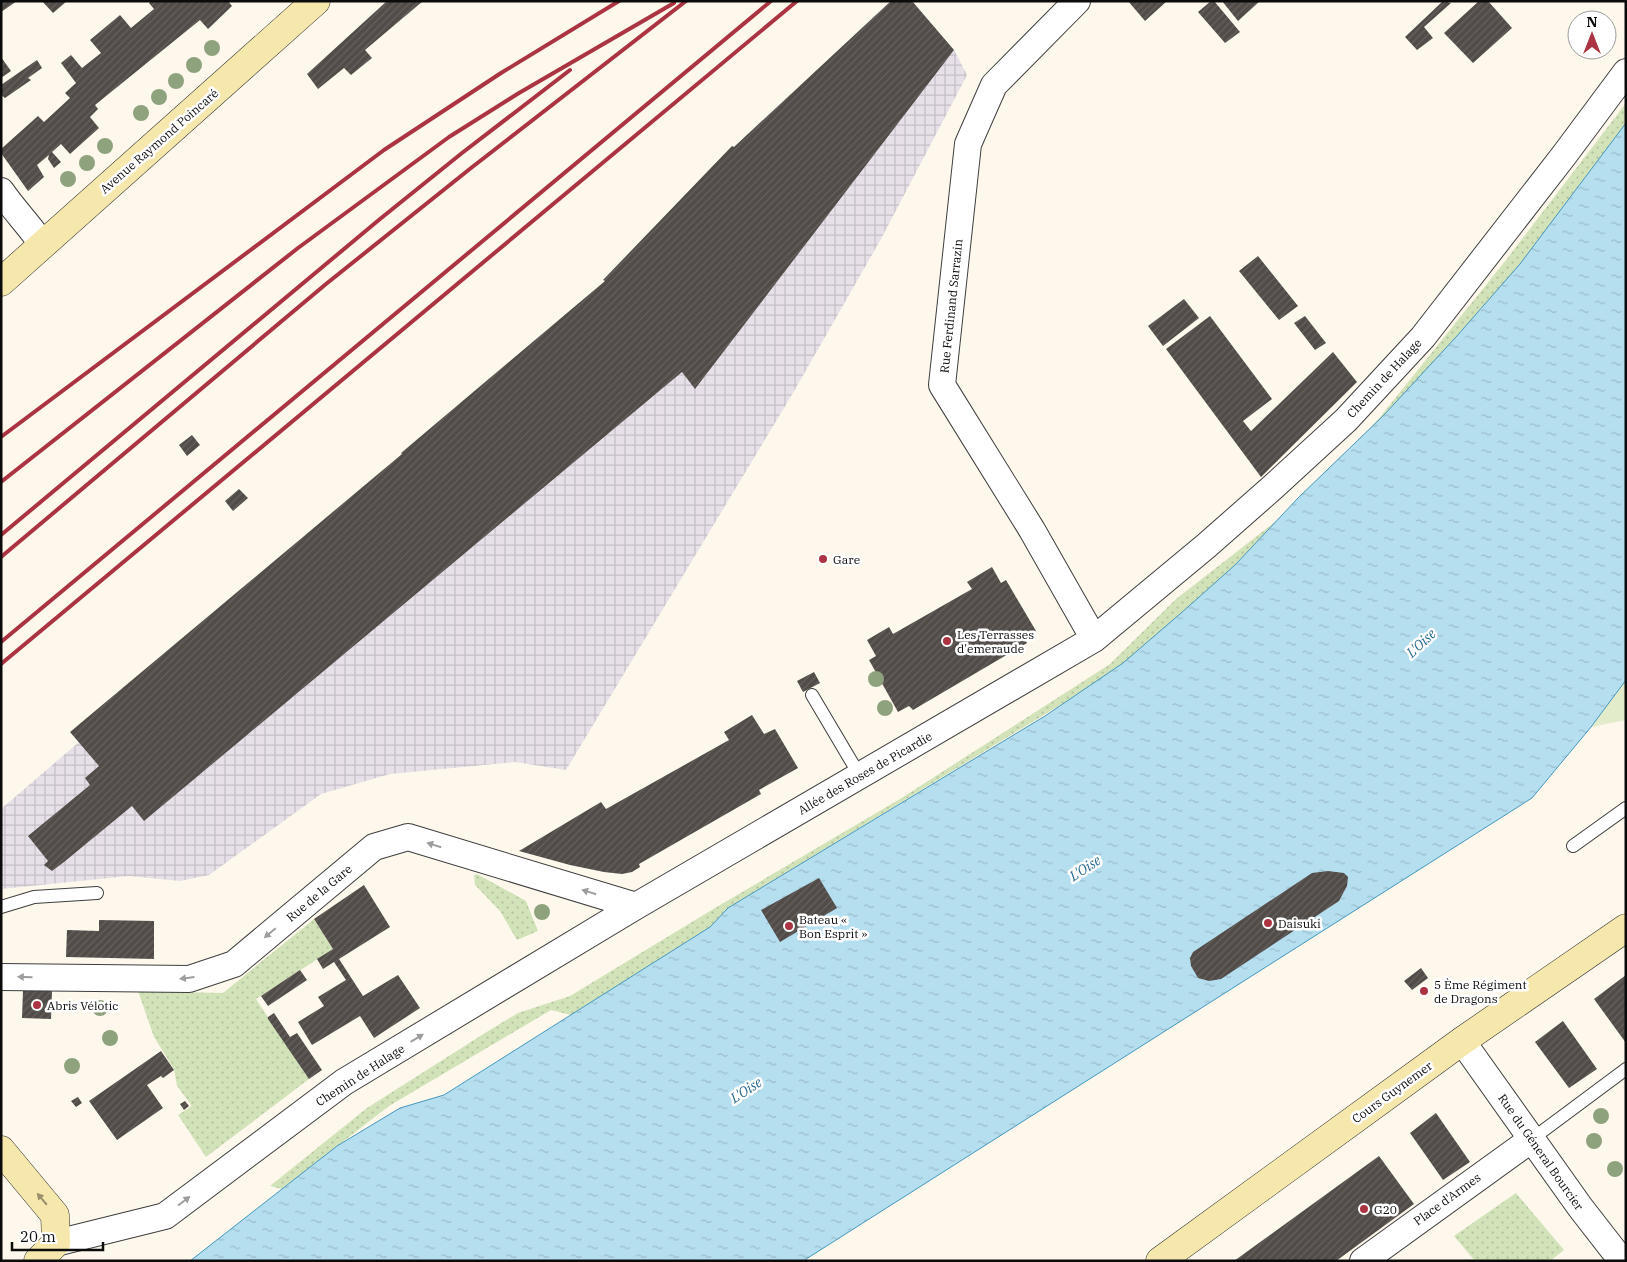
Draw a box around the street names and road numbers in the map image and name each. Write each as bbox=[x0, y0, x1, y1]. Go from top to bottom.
street label: Avenue Raymond Poincaré bbox=[97, 86, 221, 196]
street label: Rue Ferdinand Sarrazin bbox=[936, 238, 966, 374]
street label: Chemin de Halage bbox=[1343, 335, 1425, 421]
street label: Allée des Roses de Picardie bbox=[795, 728, 935, 818]
street label: Rue de la Gare bbox=[283, 861, 355, 925]
street label: Chemin de Halage bbox=[313, 1041, 407, 1109]
street label: Cours Guynemer bbox=[1349, 1057, 1436, 1126]
street label: Rue du Géneral Bourcier bbox=[1495, 1091, 1587, 1214]
street label: Place d'Armes bbox=[1411, 1170, 1484, 1228]

